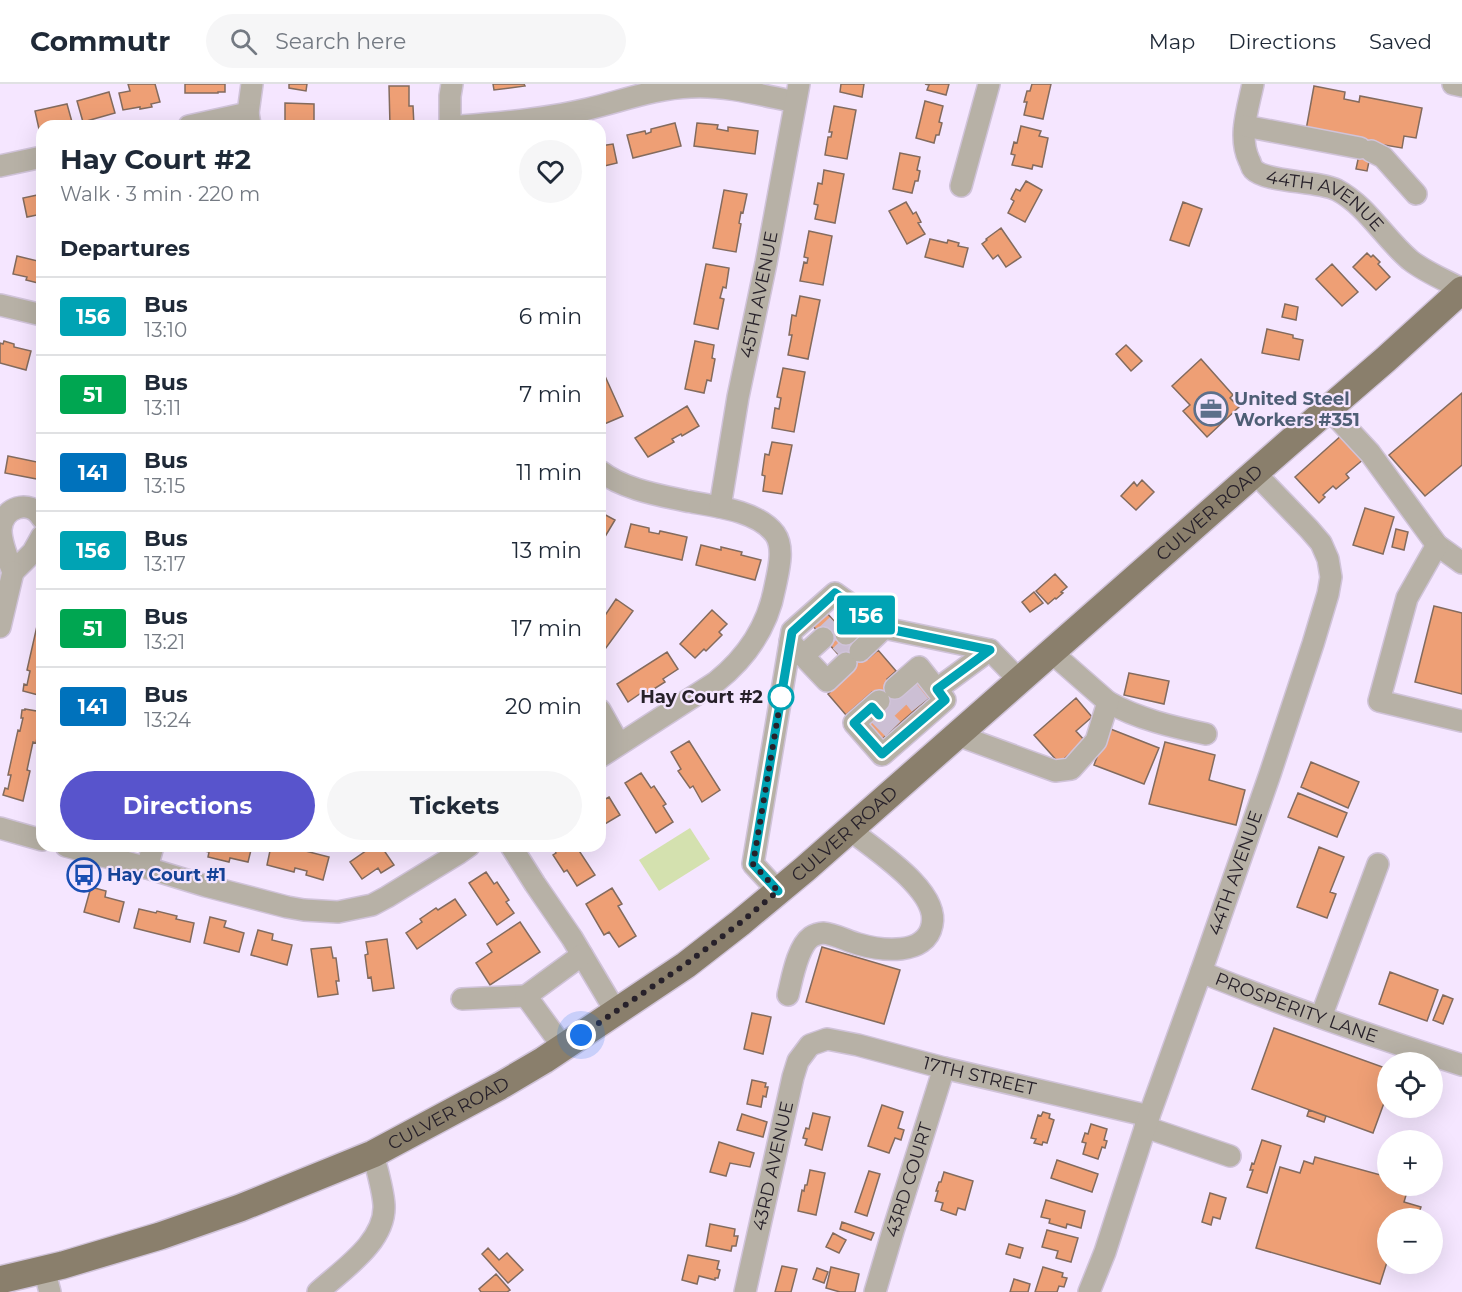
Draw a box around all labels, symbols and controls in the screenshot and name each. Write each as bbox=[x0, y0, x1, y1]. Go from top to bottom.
search box bbox=[206, 14, 626, 68]
text: Commutr bbox=[30, 24, 170, 58]
icon: search bbox=[227, 25, 260, 58]
text: Search here bbox=[275, 28, 406, 55]
text: Map bbox=[1149, 29, 1195, 54]
text: Directions bbox=[1228, 29, 1336, 54]
text: Saved bbox=[1369, 29, 1432, 54]
button: heart bbox=[519, 140, 582, 203]
text: Hay Court #2 bbox=[60, 142, 251, 176]
street label: 44TH AVENUE bbox=[1264, 166, 1388, 236]
text: Walk · 3 min · 220 m bbox=[60, 182, 260, 206]
street label: 45TH AVENUE bbox=[735, 229, 783, 360]
text: Departures bbox=[60, 235, 190, 262]
text: Bus bbox=[144, 291, 188, 318]
text: 6 min bbox=[519, 303, 582, 330]
text: 156 bbox=[76, 304, 110, 329]
text: 13:10 bbox=[144, 318, 187, 342]
text: Bus bbox=[144, 369, 188, 396]
text: 7 min bbox=[519, 381, 582, 408]
text: 51 bbox=[83, 382, 103, 407]
place label: United Steel Workers #351 bbox=[1234, 388, 1360, 431]
office icon: United Steel Workers #351 bbox=[1193, 391, 1229, 427]
text: 13:11 bbox=[144, 396, 181, 420]
text: Bus bbox=[144, 447, 188, 474]
text: 11 min bbox=[516, 459, 582, 486]
text: 141 bbox=[78, 460, 108, 485]
street label: CULVER ROAD bbox=[1152, 460, 1267, 566]
text: 13:15 bbox=[144, 474, 185, 498]
text: Bus bbox=[144, 525, 188, 552]
text: 13 min bbox=[512, 537, 582, 564]
text: 156 bbox=[76, 538, 110, 563]
text: 13:17 bbox=[144, 552, 186, 576]
line badge: 156 bbox=[832, 596, 900, 634]
text: Bus bbox=[144, 603, 188, 630]
text: 156 bbox=[849, 603, 883, 628]
text: 17 min bbox=[511, 615, 582, 642]
text: 51 bbox=[83, 616, 103, 641]
text: 13:21 bbox=[144, 630, 185, 654]
text: Bus bbox=[144, 681, 188, 708]
marker: Hay Court #2 bbox=[768, 684, 794, 710]
place label: Hay Court #2 bbox=[640, 686, 763, 708]
text: 20 min bbox=[505, 693, 582, 720]
text: 141 bbox=[78, 694, 108, 719]
text: 13:24 bbox=[144, 708, 191, 732]
button: Directions bbox=[60, 771, 315, 840]
button: Tickets bbox=[327, 771, 582, 840]
street label: CULVER ROAD bbox=[787, 781, 902, 887]
street label: 44TH AVENUE bbox=[1204, 808, 1267, 938]
bus stop icon: Hay Court #1 bbox=[66, 857, 102, 893]
place label: Hay Court #1 bbox=[107, 864, 226, 886]
street label: PROSPERITY LANE bbox=[1212, 968, 1381, 1048]
your location bbox=[566, 1020, 596, 1050]
street label: 17TH STREET bbox=[920, 1052, 1039, 1100]
map controls bbox=[1377, 1052, 1443, 1274]
button: locate bbox=[1377, 1052, 1443, 1118]
street label: CULVER ROAD bbox=[384, 1072, 513, 1155]
street label: 43RD AVENUE bbox=[748, 1099, 798, 1233]
street label: 43RD COURT bbox=[881, 1119, 937, 1240]
button: + bbox=[1377, 1130, 1443, 1196]
button: − bbox=[1377, 1208, 1443, 1274]

